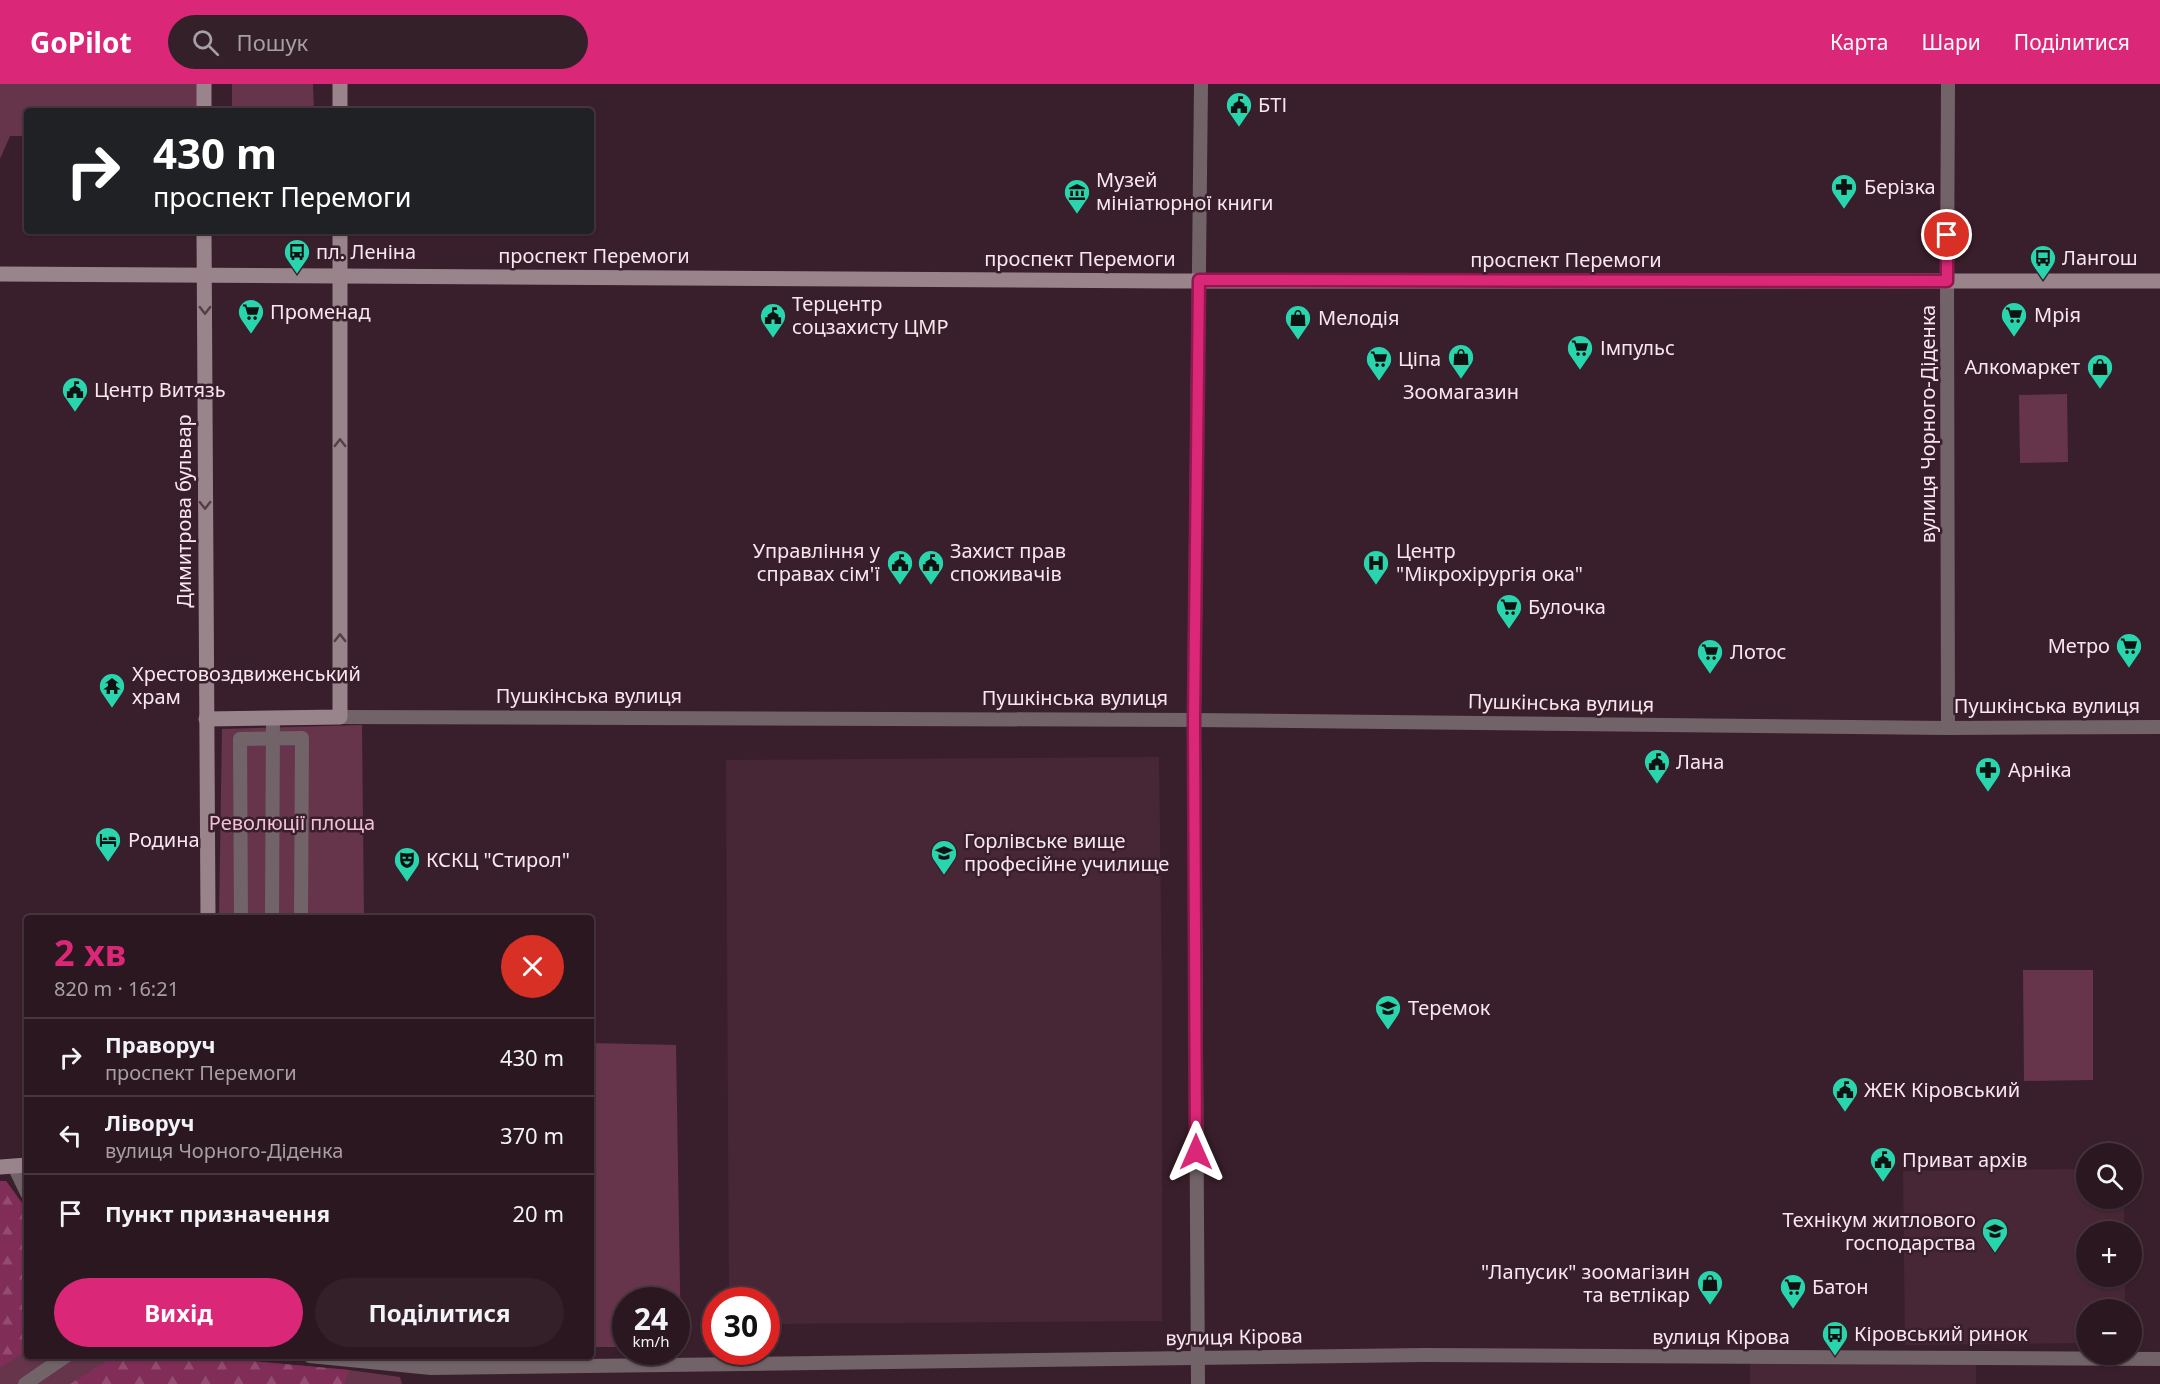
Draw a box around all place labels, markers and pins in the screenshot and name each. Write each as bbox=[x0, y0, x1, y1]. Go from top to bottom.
public building icon: БТІ bbox=[1224, 90, 1254, 128]
place label: БТІ bbox=[1258, 91, 1287, 118]
place label: Музей мініатюрної книги bbox=[1096, 166, 1273, 216]
pharmacy icon: Берізка bbox=[1829, 172, 1859, 210]
place label: Берізка bbox=[1864, 173, 1936, 200]
museum icon: Музей мініатюрної книги bbox=[1062, 177, 1092, 215]
pin bbox=[1921, 209, 1972, 260]
bus stop icon: пл. Леніна bbox=[282, 237, 312, 275]
place label: пл. Леніна bbox=[316, 238, 416, 265]
bus stop icon: Лангош bbox=[2028, 243, 2058, 281]
place label: Лангош bbox=[2062, 244, 2138, 271]
place label: Терцентр соцзахисту ЦМР bbox=[792, 290, 948, 340]
supermarket icon: Променад bbox=[236, 297, 266, 335]
place label: Променад bbox=[270, 298, 371, 325]
supermarket icon: Мрія bbox=[1999, 300, 2029, 338]
public building icon: Терцентр соцзахисту ЦМР bbox=[758, 301, 788, 339]
place label: Мрія bbox=[2034, 301, 2081, 328]
shop icon: Мелодія bbox=[1283, 303, 1313, 341]
place label: Мелодія bbox=[1318, 304, 1399, 331]
supermarket icon: Імпульс bbox=[1565, 333, 1595, 371]
place label: Імпульс bbox=[1600, 334, 1675, 361]
shop icon: Зоомагазин bbox=[1446, 342, 1476, 380]
supermarket icon: Ціпа bbox=[1364, 344, 1394, 382]
place label: Ціпа bbox=[1398, 345, 1441, 372]
shop icon: Алкомаркет bbox=[2085, 352, 2115, 390]
place label: Алкомаркет bbox=[1964, 353, 2080, 380]
public building icon: Центр Витязь bbox=[60, 375, 90, 413]
place label: Центр Витязь bbox=[94, 376, 226, 403]
place label: Зоомагазин bbox=[1403, 378, 1519, 405]
place label: Управління у справах сім'ї bbox=[753, 537, 881, 587]
place label: Захист прав споживачів bbox=[950, 537, 1066, 587]
place label: Центр "Мікрохірургія ока" bbox=[1396, 537, 1583, 587]
public building icon: Управління у справах сім'ї bbox=[885, 548, 915, 586]
public building icon: Захист прав споживачів bbox=[916, 548, 946, 586]
hospital icon: Центр "Мікрохірургія ока" bbox=[1361, 548, 1391, 586]
supermarket icon: Булочка bbox=[1494, 592, 1524, 630]
place label: Булочка bbox=[1528, 593, 1606, 620]
supermarket icon: Метро bbox=[2114, 631, 2144, 669]
place label: Метро bbox=[2048, 632, 2110, 659]
supermarket icon: Лотос bbox=[1695, 637, 1725, 675]
place label: Лотос bbox=[1730, 638, 1787, 665]
place label: Хрестовоздвиженський храм bbox=[132, 660, 361, 710]
temple icon: Хрестовоздвиженський храм bbox=[97, 671, 127, 709]
public building icon: Лана bbox=[1642, 747, 1672, 785]
place label: Лана bbox=[1676, 748, 1724, 775]
pharmacy icon: Арніка bbox=[1973, 755, 2003, 793]
place label: Арніка bbox=[2008, 756, 2072, 783]
hotel icon: Родина bbox=[93, 825, 123, 863]
place label: Родина bbox=[128, 826, 200, 853]
place label: Горлівське вище професійне училище bbox=[964, 827, 1169, 877]
school or university icon: Горлівське вище професійне училище bbox=[929, 838, 959, 876]
theatre icon: КСКЦ "Стирол" bbox=[392, 845, 422, 883]
place label: КСКЦ "Стирол" bbox=[426, 846, 570, 873]
school or university icon: Теремок bbox=[1373, 993, 1403, 1031]
place label: Теремок bbox=[1408, 994, 1491, 1021]
public building icon: ЖЕК Кіровський bbox=[1830, 1075, 1860, 1113]
place label: ЖЕК Кіровський bbox=[1864, 1076, 2020, 1103]
public building icon: Приват архів bbox=[1868, 1145, 1898, 1183]
place label: Приват архів bbox=[1902, 1146, 2027, 1173]
place label: Технікум житлового господарства bbox=[1783, 1206, 1976, 1256]
school or university icon: Технікум житлового господарства bbox=[1980, 1216, 2010, 1254]
place label: "Лапусик" зоомагізин та ветлікар bbox=[1481, 1258, 1690, 1308]
shop icon: "Лапусик" зоомагізин та ветлікар bbox=[1695, 1268, 1725, 1306]
supermarket icon: Батон bbox=[1778, 1272, 1808, 1310]
place label: Батон bbox=[1812, 1273, 1868, 1300]
bus stop icon: Кіровський ринок bbox=[1820, 1319, 1850, 1357]
place label: Кіровський ринок bbox=[1854, 1320, 2028, 1347]

